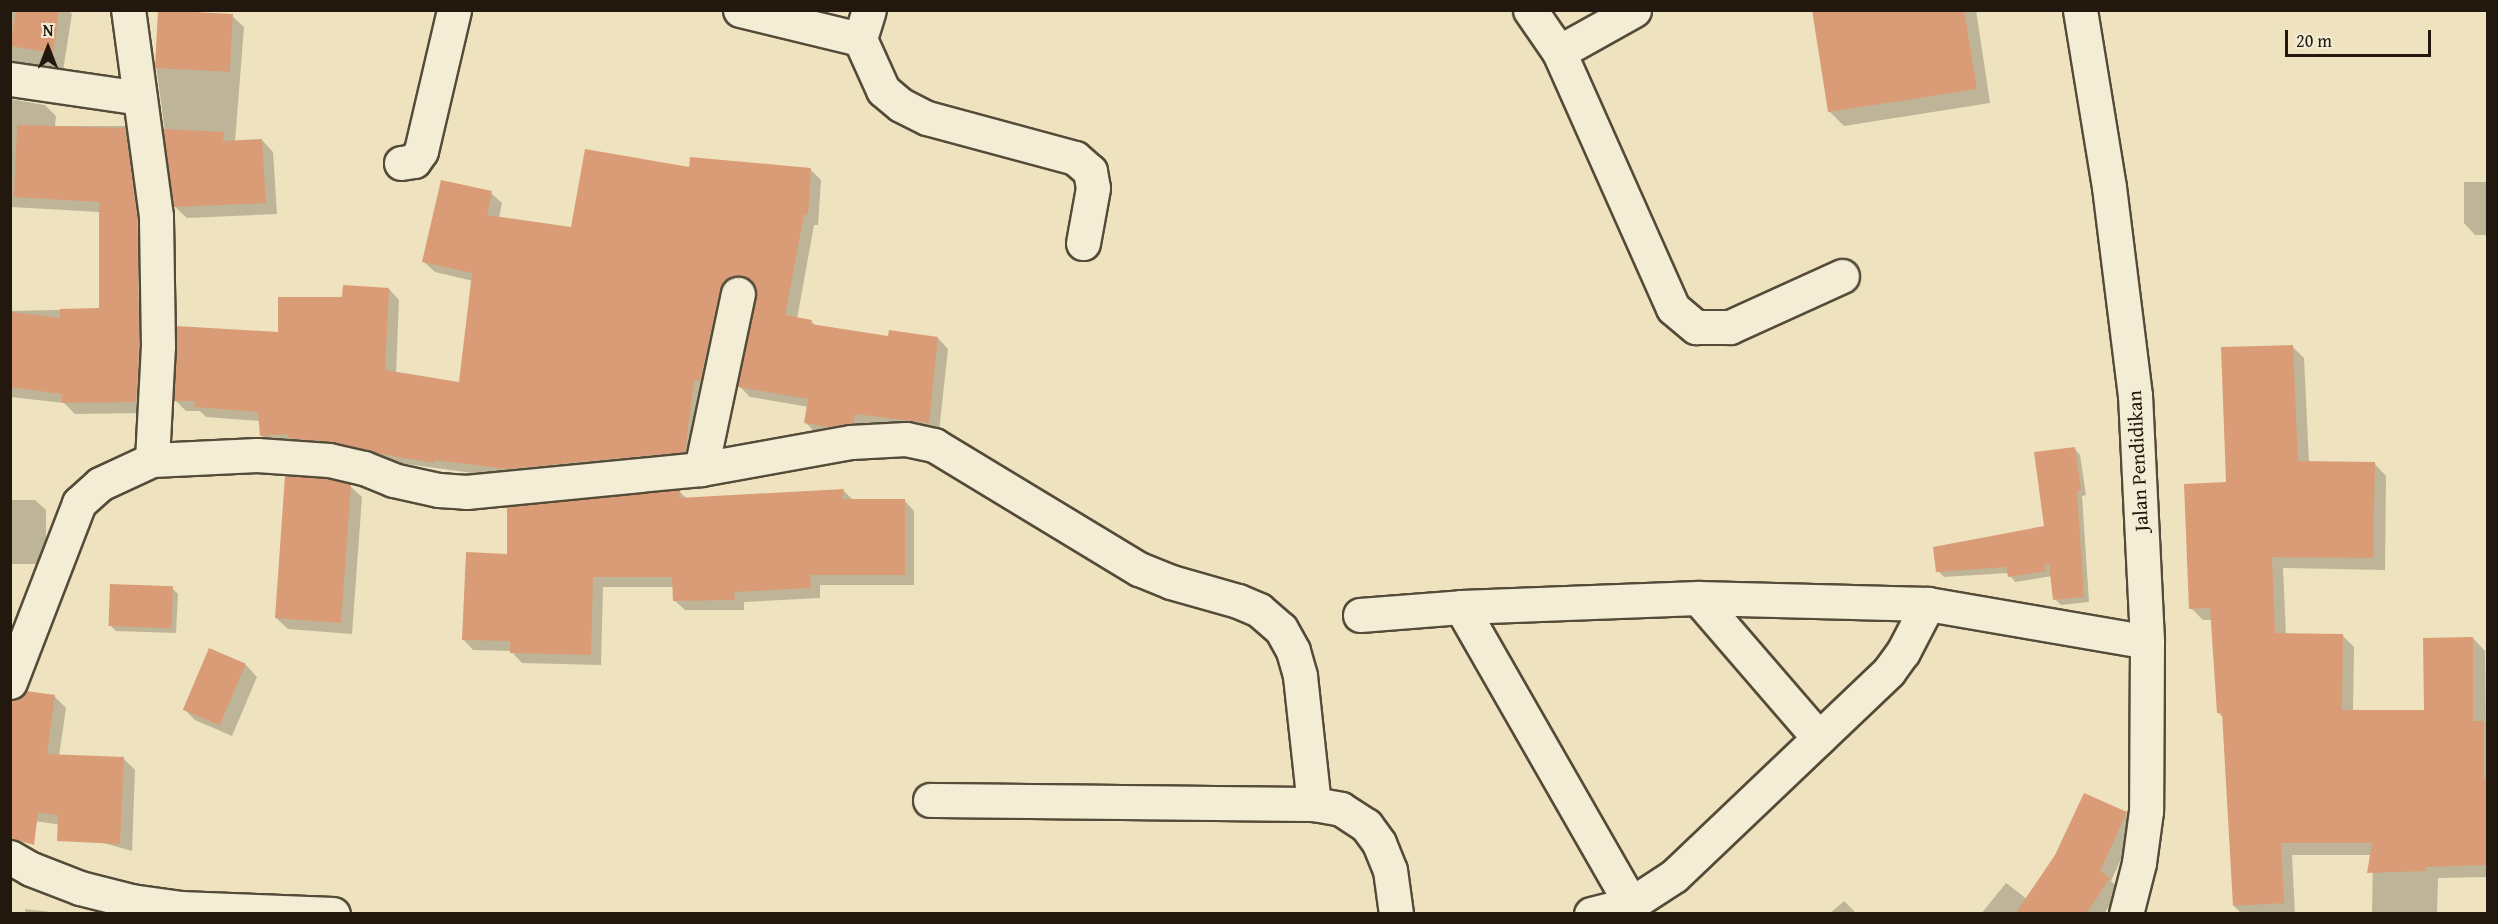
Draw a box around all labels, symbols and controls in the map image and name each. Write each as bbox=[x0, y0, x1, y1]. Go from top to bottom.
north arrow bbox=[18, 18, 78, 78]
text: N bbox=[43, 18, 53, 42]
scale bar bbox=[2288, 18, 2434, 56]
text: 20 m bbox=[2296, 27, 2332, 54]
street label: Jalan Pendidikan bbox=[2121, 390, 2153, 532]

